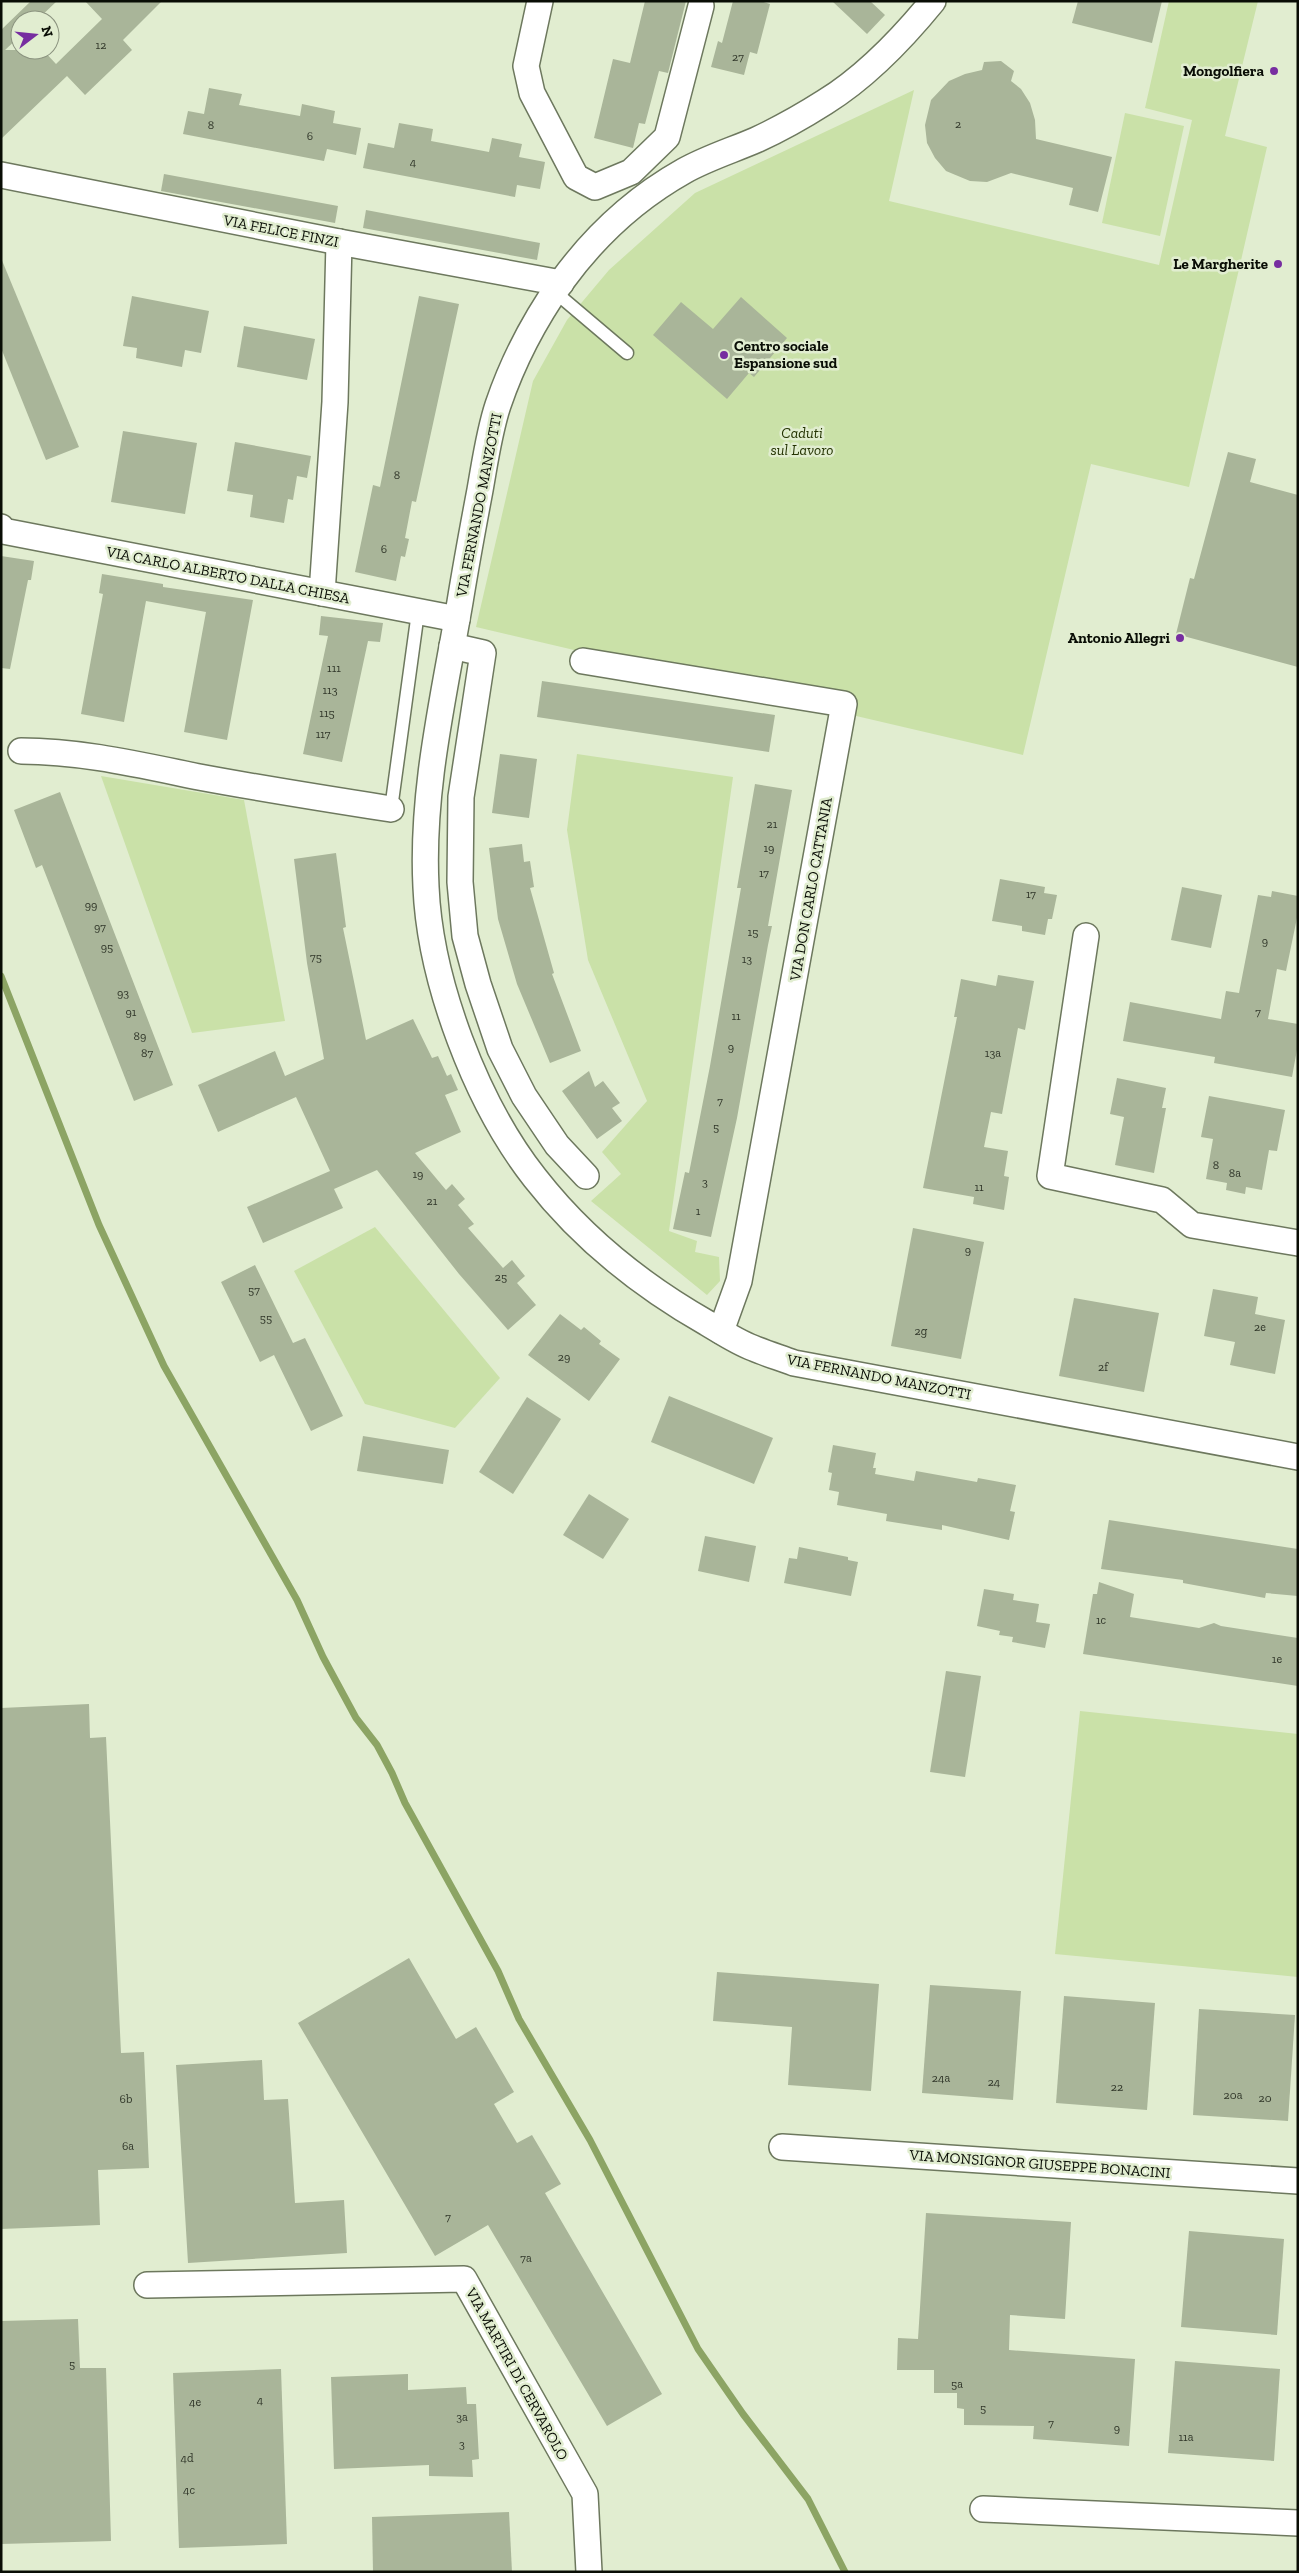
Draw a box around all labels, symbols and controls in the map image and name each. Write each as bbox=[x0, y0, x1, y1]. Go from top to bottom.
north arrow bbox=[10, 10, 60, 60]
text: N bbox=[37, 24, 57, 39]
house number: 12 bbox=[96, 38, 106, 52]
house number: 27 bbox=[732, 50, 744, 64]
place label: Mongolfiera bbox=[1183, 62, 1264, 80]
marker: Mongolfiera bbox=[1268, 65, 1280, 77]
house number: 2 bbox=[955, 117, 961, 131]
house number: 8 bbox=[208, 118, 214, 132]
house number: 6 bbox=[307, 129, 313, 143]
house number: 4 bbox=[410, 155, 417, 169]
street label: VIA FELICE FINZI bbox=[221, 211, 340, 251]
place label: Le Margherite bbox=[1173, 255, 1268, 273]
marker: Le Margherite bbox=[1272, 258, 1284, 270]
place label: Centro sociale Espansione sud bbox=[734, 337, 838, 372]
marker: Centro sociale Espansione sud bbox=[718, 349, 730, 361]
street label: VIA FERNANDO MANZOTTI bbox=[452, 411, 506, 599]
park label: Caduti sul Lavoro bbox=[770, 424, 834, 459]
house number: 8 bbox=[394, 468, 400, 482]
street label: VIA CARLO ALBERTO DALLA CHIESA bbox=[104, 542, 351, 607]
house number: 6 bbox=[381, 542, 387, 556]
place label: Antonio Allegri bbox=[1068, 629, 1171, 647]
marker: Antonio Allegri bbox=[1174, 632, 1186, 644]
house number: 111 bbox=[327, 661, 341, 675]
house number: 113 bbox=[322, 683, 338, 697]
house number: 115 bbox=[319, 706, 335, 720]
house number: 117 bbox=[316, 727, 331, 741]
street label: VIA DON CARLO CATTANIA bbox=[786, 796, 836, 983]
house number: 21 bbox=[767, 817, 778, 831]
house number: 19 bbox=[764, 841, 775, 855]
house number: 17 bbox=[759, 866, 769, 880]
house number: 17 bbox=[1026, 887, 1036, 901]
house number: 99 bbox=[85, 898, 97, 912]
house number: 97 bbox=[94, 920, 106, 934]
house number: 15 bbox=[748, 925, 758, 939]
house number: 9 bbox=[1262, 934, 1268, 948]
house number: 95 bbox=[101, 940, 113, 954]
house number: 75 bbox=[310, 950, 322, 964]
house number: 13 bbox=[742, 952, 752, 966]
house number: 93 bbox=[117, 986, 129, 1000]
house number: 91 bbox=[126, 1005, 137, 1019]
house number: 7 bbox=[1255, 1005, 1261, 1019]
house number: 11 bbox=[731, 1009, 741, 1023]
house number: 89 bbox=[134, 1029, 146, 1043]
house number: 9 bbox=[728, 1040, 734, 1054]
house number: 87 bbox=[141, 1046, 153, 1060]
house number: 13a bbox=[985, 1046, 1001, 1060]
house number: 7 bbox=[717, 1094, 723, 1108]
house number: 5 bbox=[713, 1120, 719, 1134]
house number: 8 bbox=[1213, 1158, 1219, 1172]
house number: 8a bbox=[1229, 1166, 1241, 1180]
house number: 19 bbox=[413, 1167, 424, 1181]
house number: 3 bbox=[702, 1175, 708, 1189]
house number: 11 bbox=[974, 1180, 984, 1194]
house number: 21 bbox=[427, 1194, 438, 1208]
house number: 1 bbox=[696, 1204, 701, 1218]
house number: 9 bbox=[965, 1243, 971, 1257]
house number: 25 bbox=[495, 1270, 507, 1284]
house number: 57 bbox=[248, 1283, 260, 1297]
house number: 55 bbox=[260, 1311, 272, 1325]
house number: 2e bbox=[1254, 1320, 1266, 1334]
house number: 2g bbox=[915, 1324, 928, 1338]
house number: 29 bbox=[558, 1350, 570, 1364]
street label: VIA FERNANDO MANZOTTI bbox=[785, 1350, 973, 1404]
house number: 2f bbox=[1098, 1360, 1109, 1374]
house number: 1c bbox=[1096, 1613, 1107, 1627]
house number: 1e bbox=[1272, 1652, 1282, 1666]
house number: 24a bbox=[932, 2071, 950, 2085]
house number: 24 bbox=[988, 2075, 1001, 2089]
house number: 22 bbox=[1111, 2080, 1123, 2094]
house number: 20a bbox=[1224, 2088, 1243, 2102]
house number: 20 bbox=[1258, 2091, 1272, 2105]
house number: 6b bbox=[120, 2092, 132, 2106]
house number: 6a bbox=[122, 2139, 134, 2153]
street label: VIA MONSIGNOR GIUSEPPE BONACINI bbox=[908, 2146, 1171, 2182]
house number: 7 bbox=[445, 2210, 451, 2224]
house number: 7a bbox=[520, 2251, 532, 2265]
street label: VIA MARTIRI DI CERVAROLO bbox=[462, 2284, 572, 2463]
house number: 5 bbox=[69, 2357, 75, 2371]
house number: 5a bbox=[951, 2377, 963, 2391]
house number: 4 bbox=[257, 2393, 264, 2407]
house number: 4e bbox=[189, 2395, 201, 2409]
house number: 5 bbox=[980, 2401, 986, 2415]
house number: 3a bbox=[456, 2410, 468, 2424]
house number: 7 bbox=[1048, 2416, 1054, 2430]
house number: 9 bbox=[1114, 2421, 1120, 2435]
house number: 11a bbox=[1178, 2430, 1194, 2444]
house number: 3 bbox=[459, 2437, 465, 2451]
house number: 4d bbox=[180, 2451, 194, 2465]
house number: 4c bbox=[183, 2483, 195, 2497]

